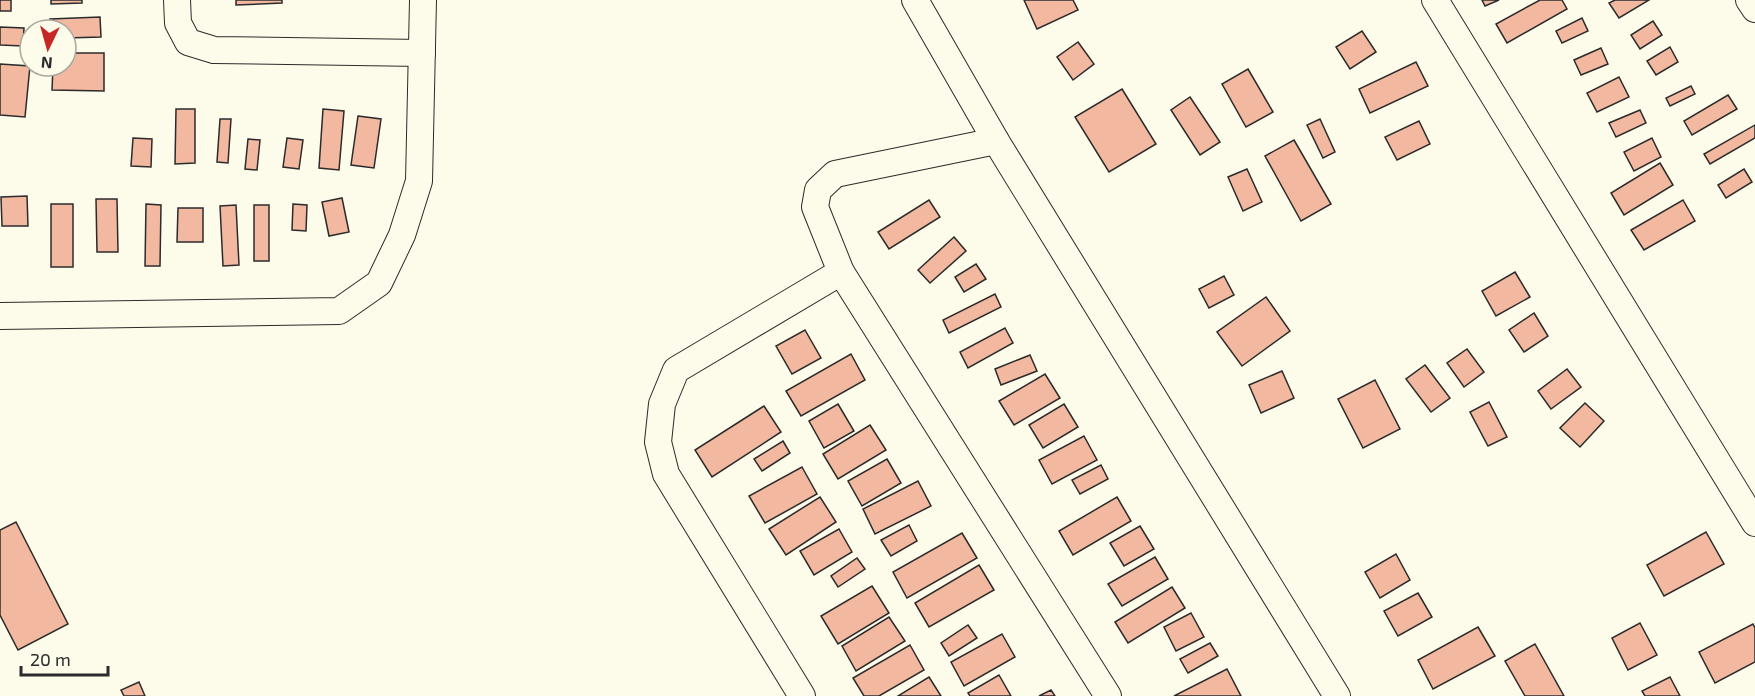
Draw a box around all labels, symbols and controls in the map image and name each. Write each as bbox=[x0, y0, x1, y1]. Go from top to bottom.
north arrow bbox=[18, 18, 78, 78]
text: N bbox=[40, 53, 53, 73]
scale bar bbox=[21, 639, 108, 677]
text: 20 m bbox=[30, 648, 71, 670]

